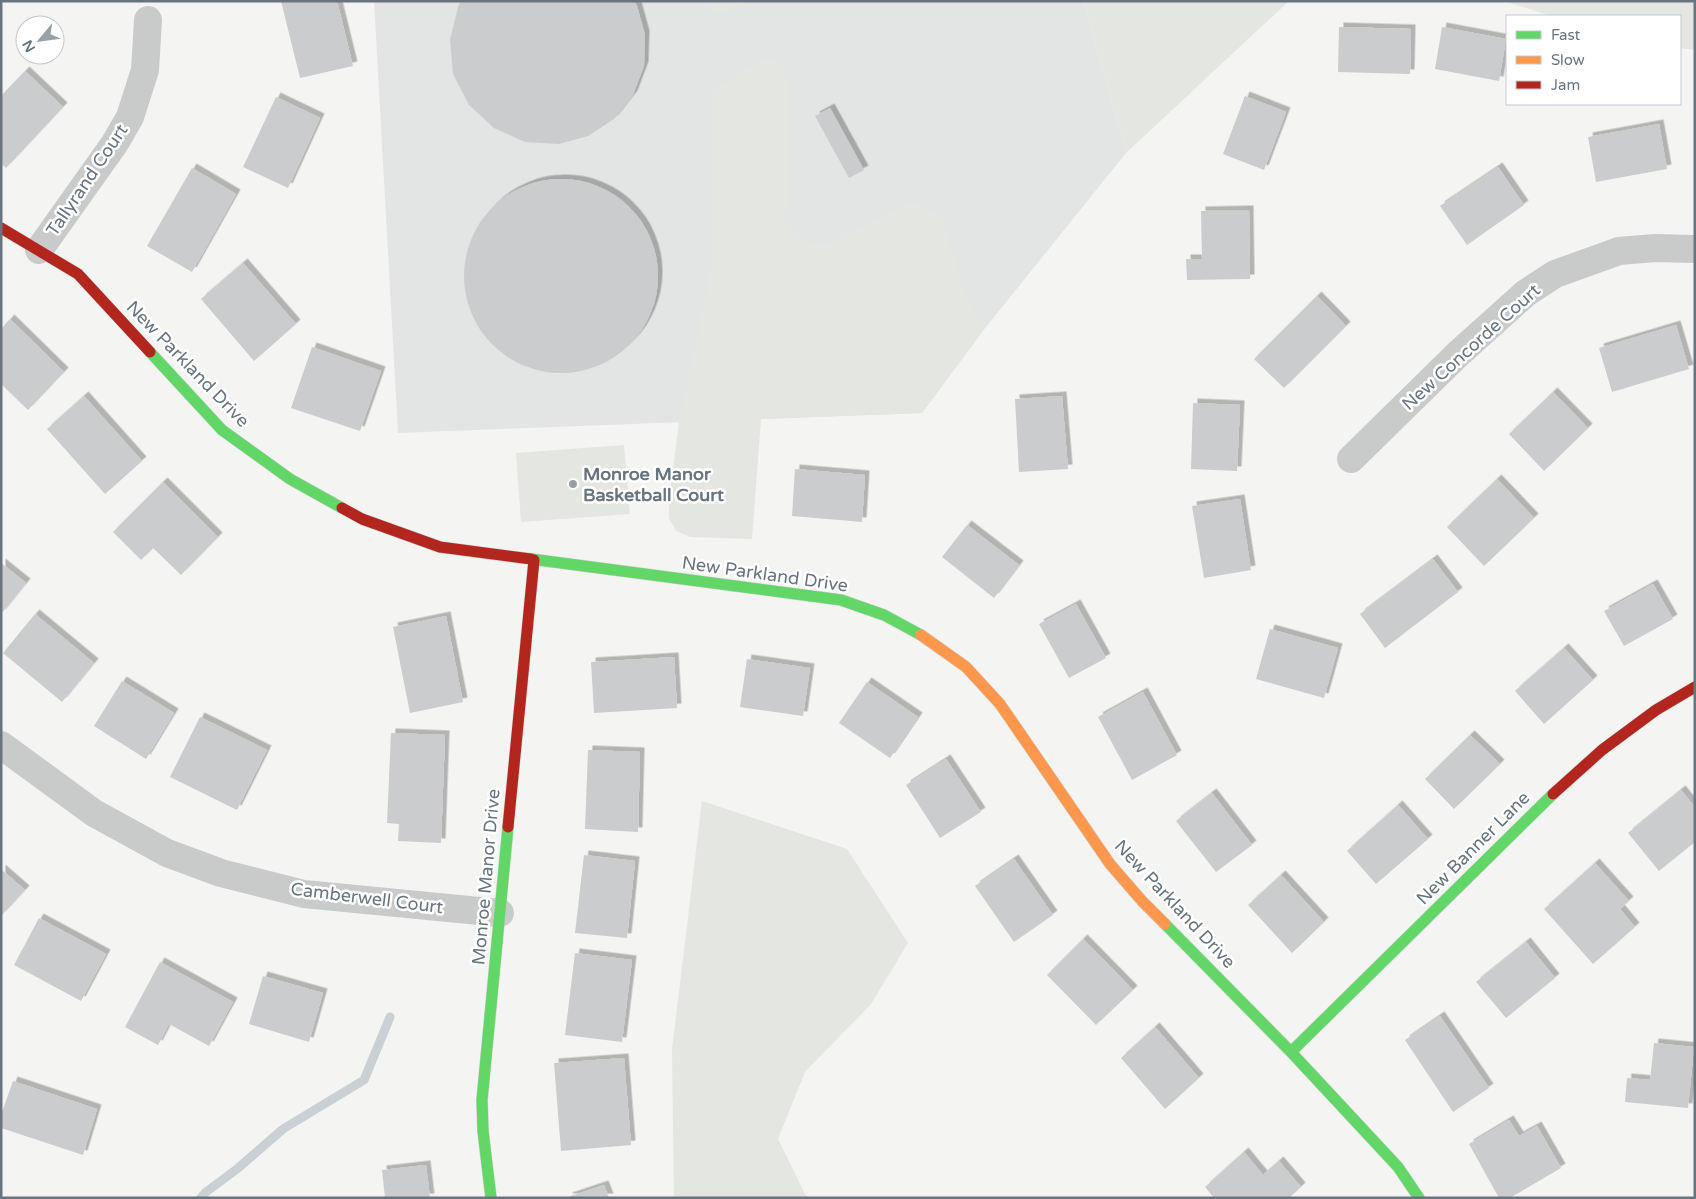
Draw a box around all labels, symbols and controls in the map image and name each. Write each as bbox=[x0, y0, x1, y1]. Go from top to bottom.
north arrow bbox=[15, 15, 65, 65]
legend bbox=[1506, 15, 1681, 105]
text: Fast bbox=[1551, 26, 1581, 44]
text: N bbox=[19, 37, 39, 55]
text: Slow bbox=[1551, 51, 1585, 69]
text: Jam bbox=[1551, 76, 1580, 94]
street label: Tallyrand Court bbox=[41, 120, 133, 240]
street label: New Concorde Court bbox=[1397, 279, 1545, 415]
street label: New Parkland Drive bbox=[122, 296, 254, 432]
place label: Monroe Manor Basketball Court bbox=[583, 463, 724, 506]
marker: Monroe Manor Basketball Court bbox=[567, 478, 579, 490]
street label: New Parkland Drive bbox=[680, 551, 850, 597]
street label: New Banner Lane bbox=[1412, 787, 1534, 909]
street label: Monroe Manor Drive bbox=[467, 788, 505, 966]
street label: New Parkland Drive bbox=[1110, 835, 1240, 973]
street label: Camberwell Court bbox=[290, 878, 445, 918]

